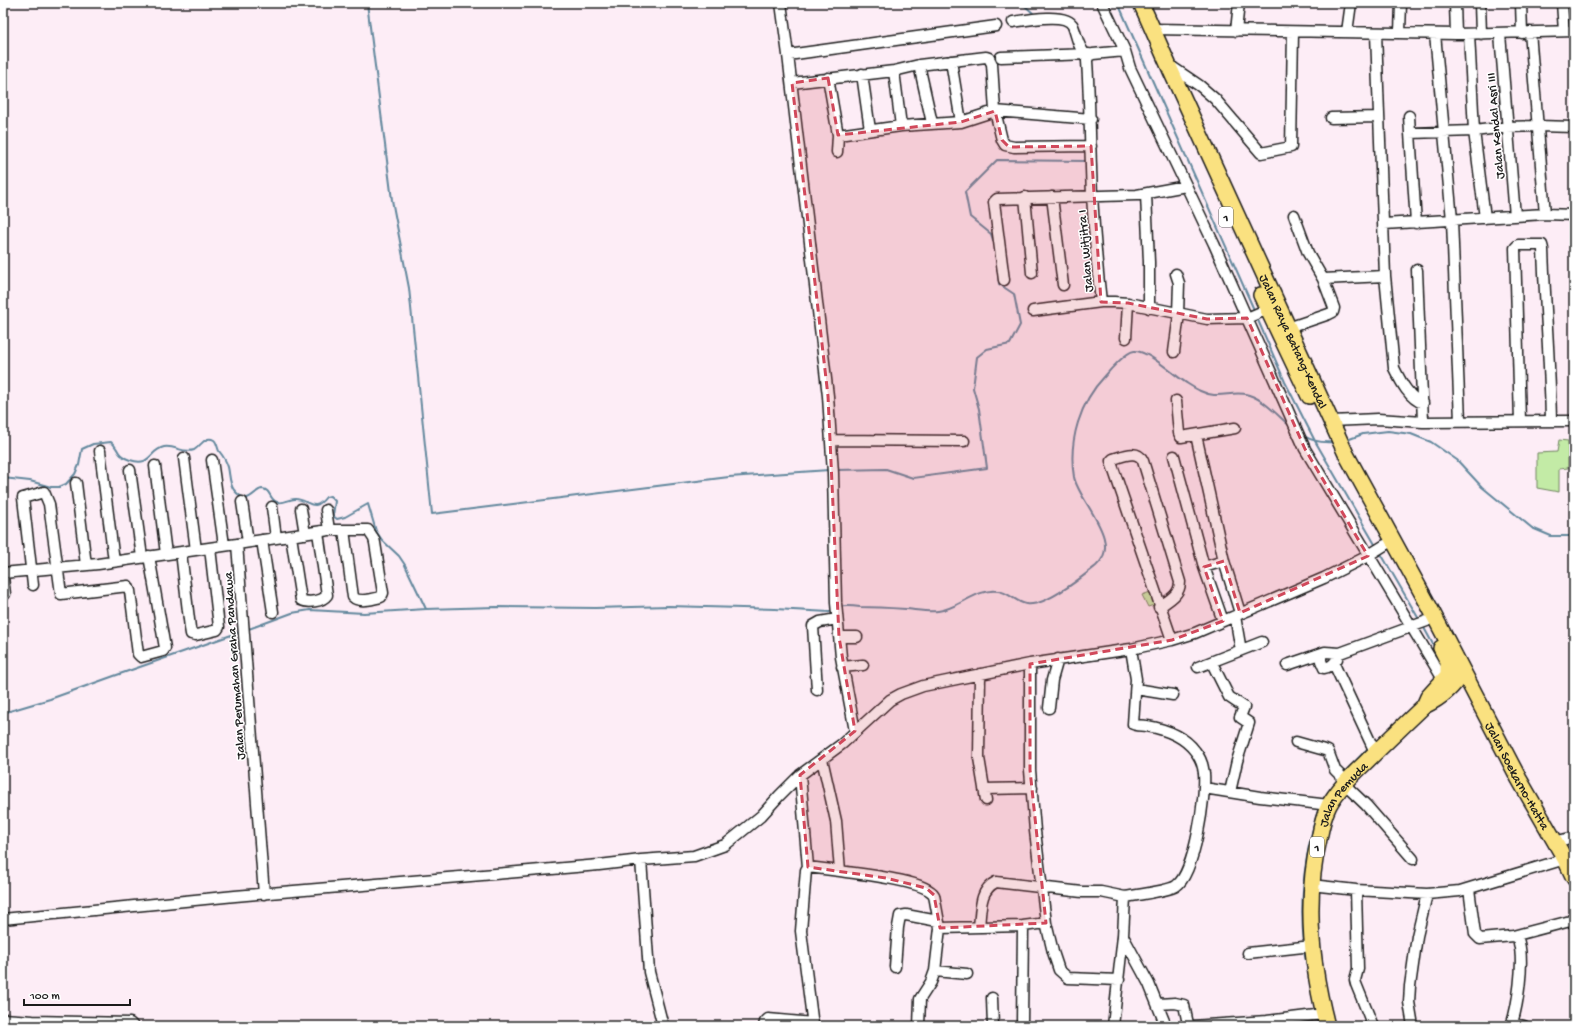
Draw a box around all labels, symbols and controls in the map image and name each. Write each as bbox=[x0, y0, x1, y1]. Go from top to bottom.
street label: Jalan Kendal Asri III bbox=[1484, 72, 1509, 180]
road number: 1 bbox=[1219, 207, 1233, 227]
street label: Jalan Witjitra I bbox=[1075, 209, 1098, 293]
street label: Jalan Raya Batang-Kendal bbox=[1255, 272, 1329, 412]
street label: Jalan Perumahan Graha Pandawa bbox=[221, 571, 250, 760]
street label: Jalan Soekarno-Hatta bbox=[1481, 720, 1552, 834]
street label: Jalan Pemuda bbox=[1317, 759, 1372, 829]
road number: 1 bbox=[1310, 837, 1324, 857]
scale bar bbox=[24, 981, 130, 1007]
text: 100 m bbox=[29, 990, 60, 1004]

